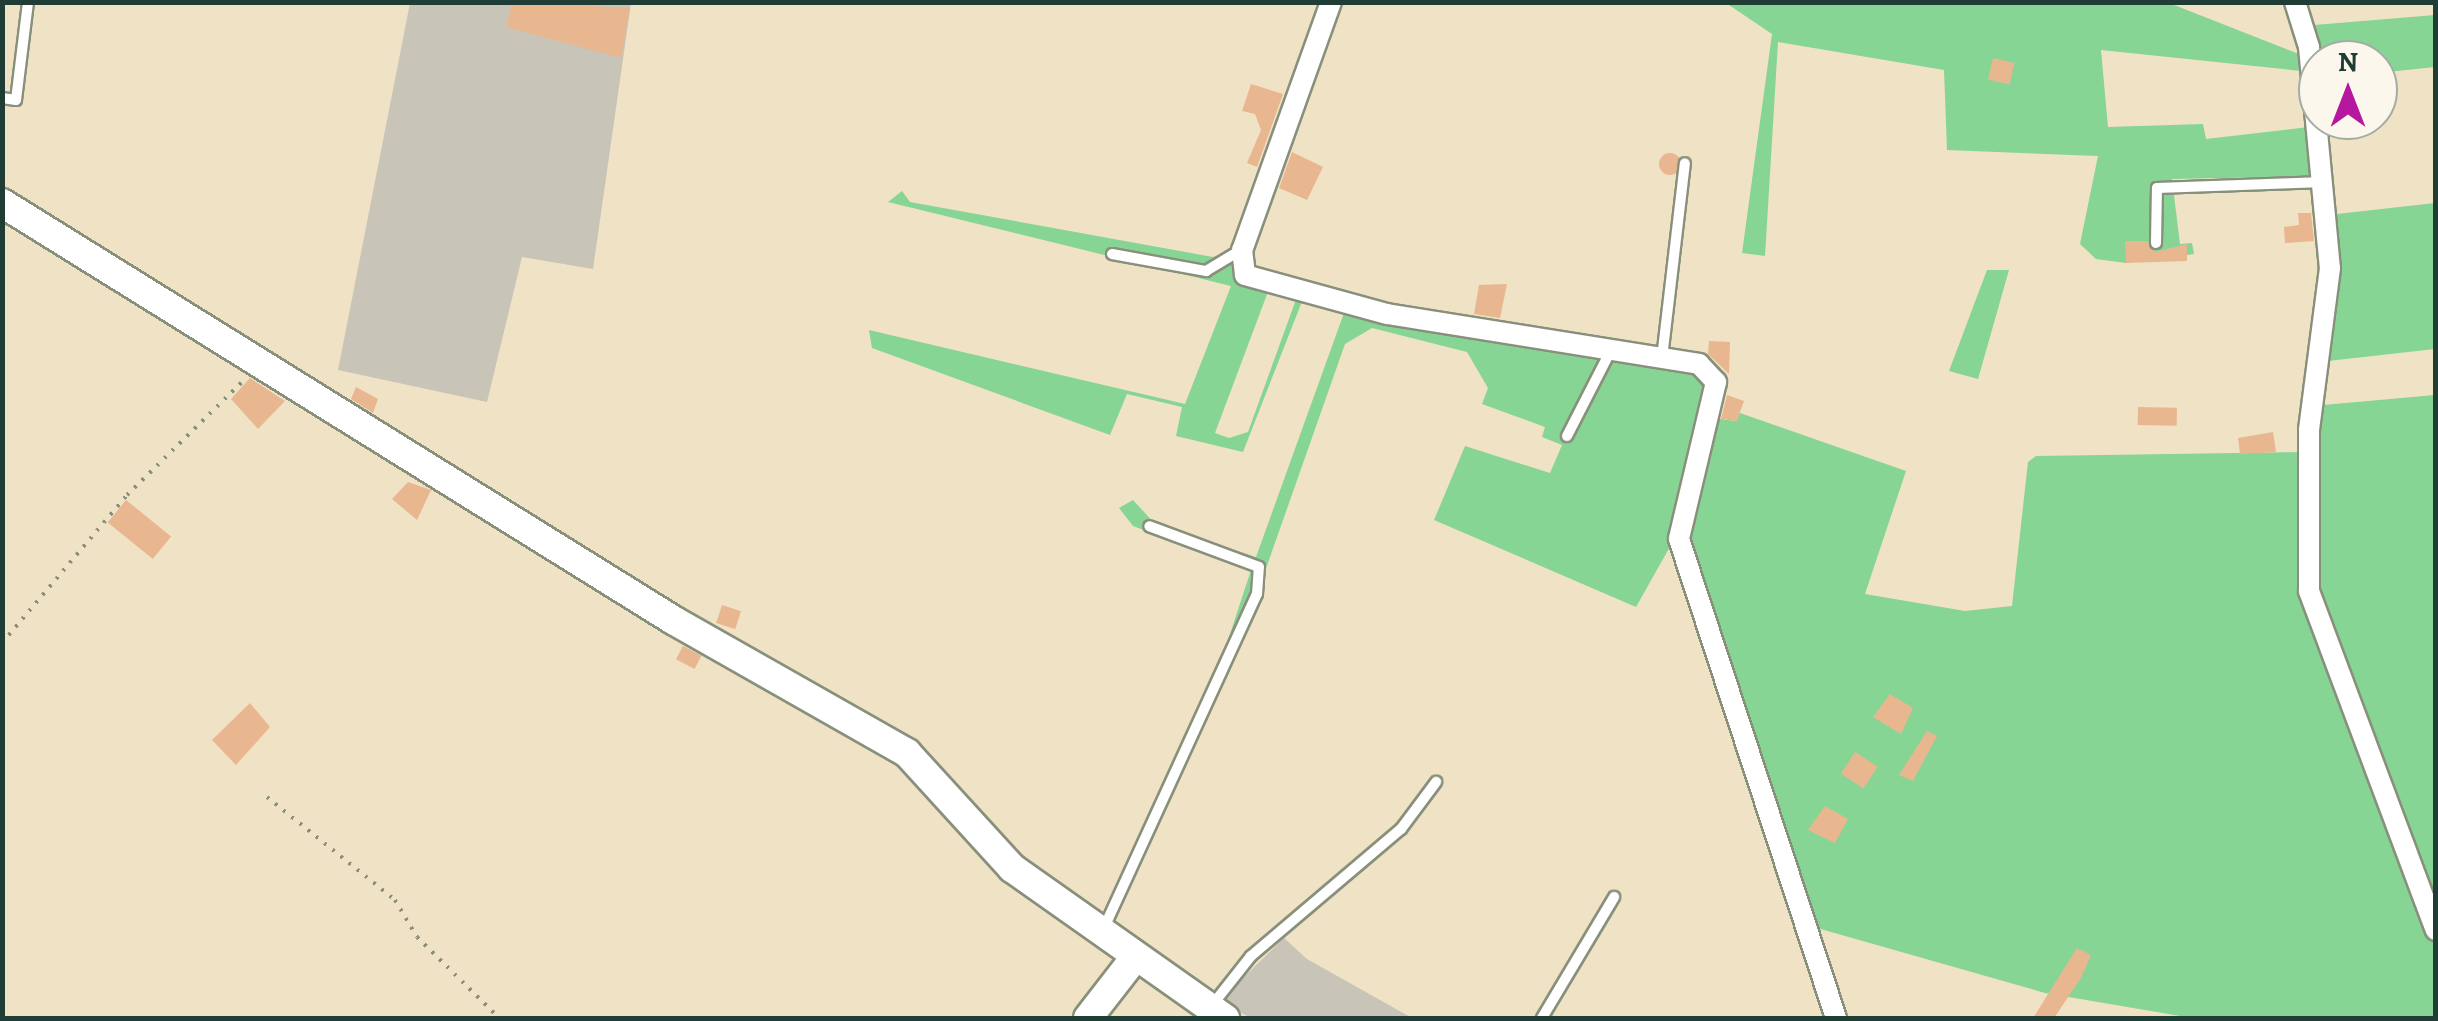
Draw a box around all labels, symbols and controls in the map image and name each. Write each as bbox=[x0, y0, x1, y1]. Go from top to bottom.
north arrow bbox=[2298, 40, 2398, 140]
text: N bbox=[2338, 43, 2358, 81]

